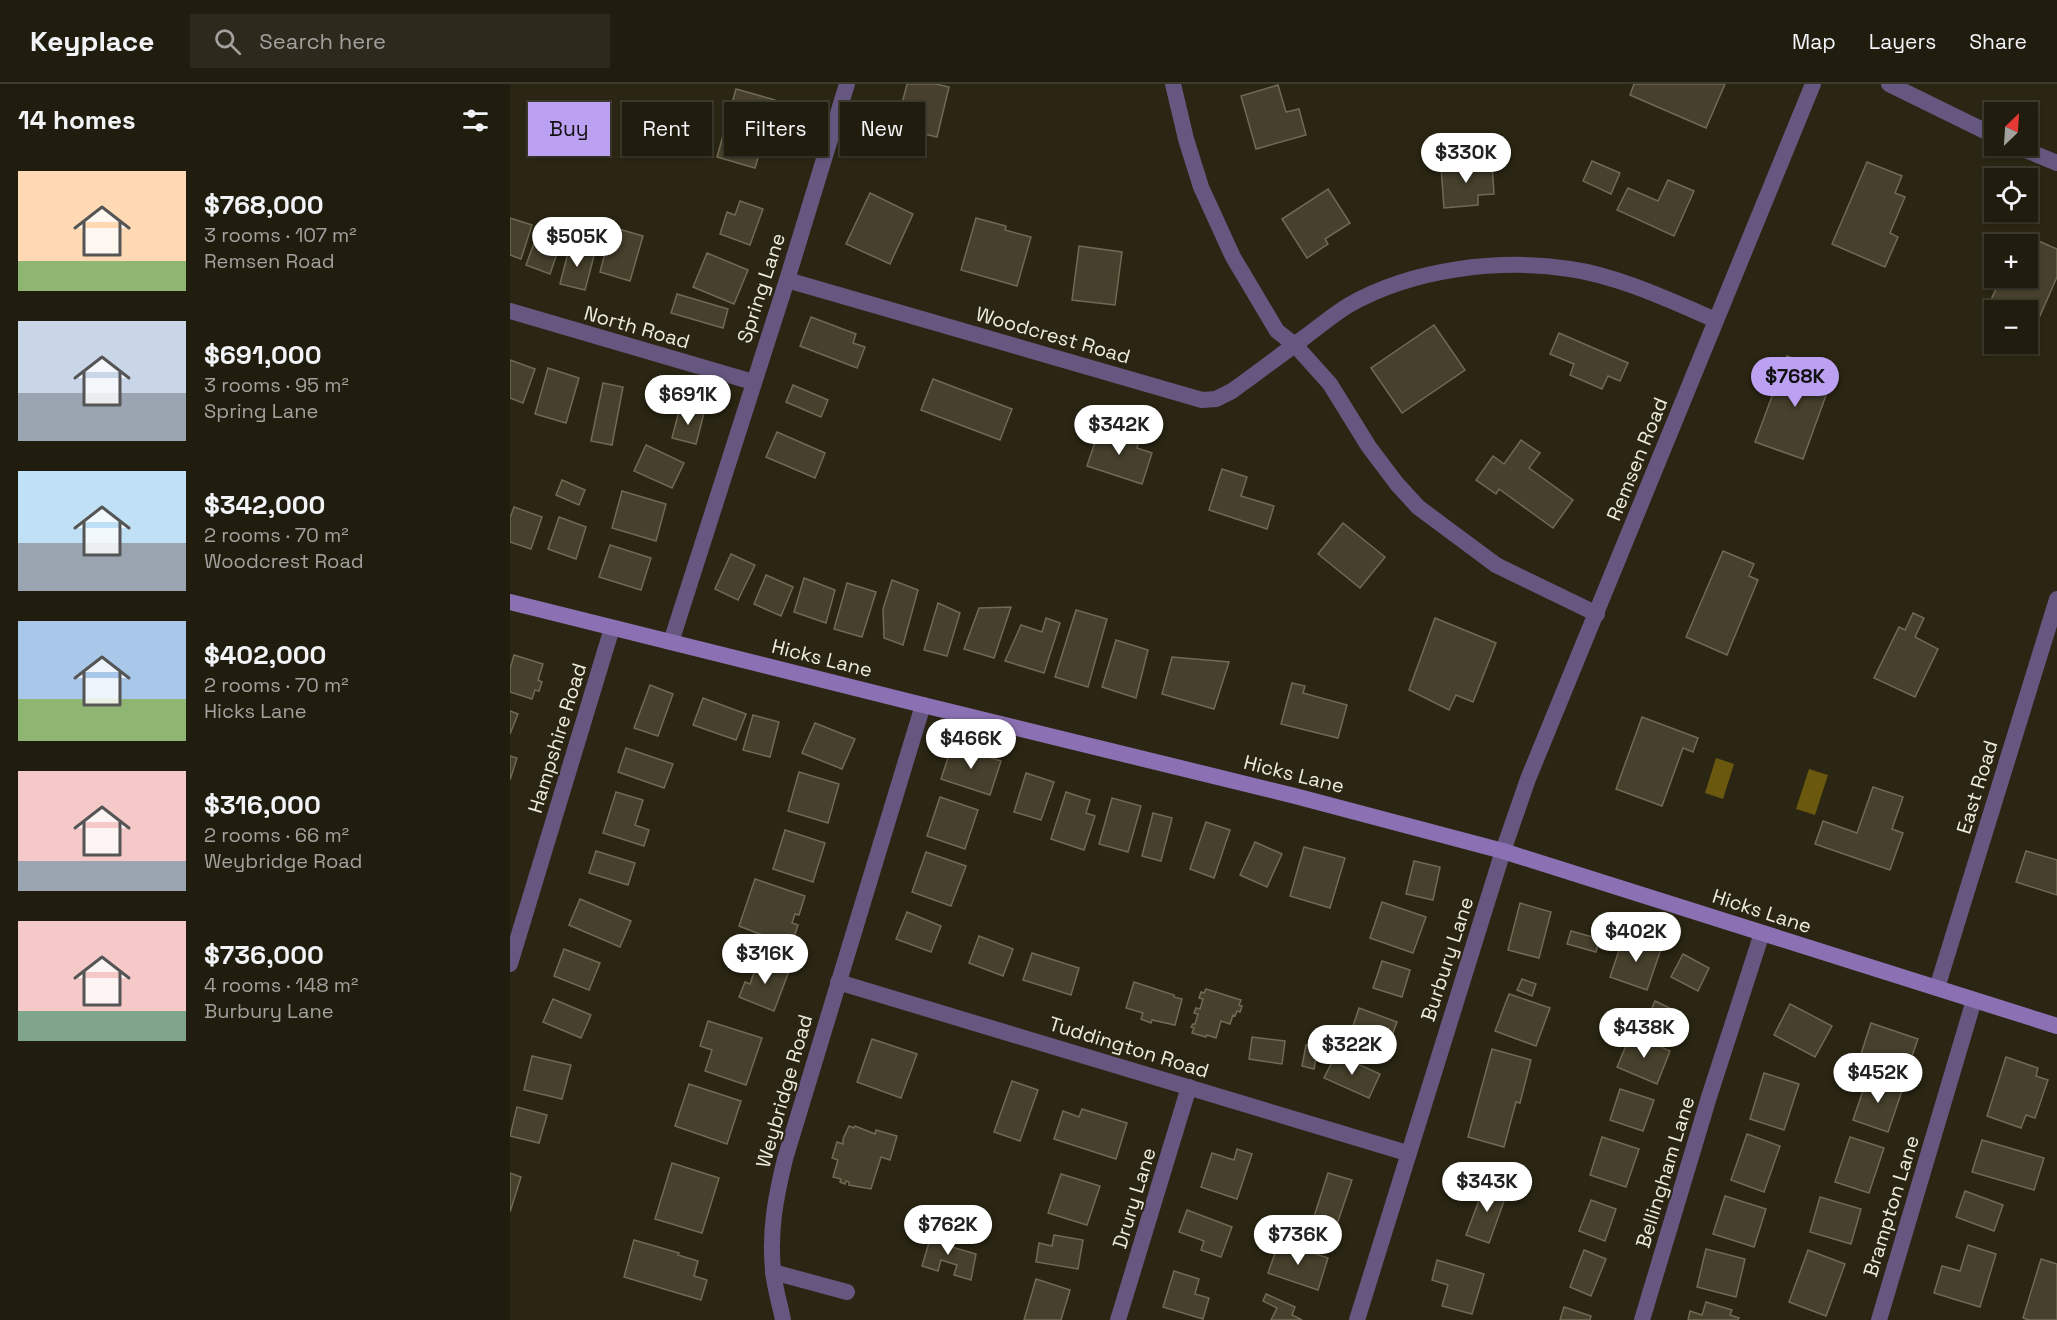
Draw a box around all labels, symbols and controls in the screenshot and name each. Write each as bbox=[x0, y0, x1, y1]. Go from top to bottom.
search box bbox=[190, 14, 610, 68]
text: Keyplace bbox=[30, 23, 154, 59]
icon: search bbox=[211, 25, 244, 58]
text: Search here bbox=[259, 27, 386, 55]
text: Map bbox=[1792, 28, 1836, 55]
text: Layers bbox=[1869, 28, 1936, 55]
text: Share bbox=[1969, 28, 2027, 55]
chip: Buy bbox=[528, 102, 610, 156]
chip: Rent bbox=[622, 102, 712, 156]
chip: Filters bbox=[724, 102, 828, 156]
chip: New bbox=[840, 102, 925, 156]
north arrow bbox=[1984, 102, 2038, 156]
map controls bbox=[1984, 102, 2038, 354]
text: 14 homes bbox=[18, 103, 136, 137]
icon: filters bbox=[459, 104, 492, 137]
pin: $330K bbox=[1424, 133, 1508, 184]
text: $330K bbox=[1435, 139, 1497, 165]
button: locate bbox=[1984, 168, 2038, 222]
text: $768,000 bbox=[204, 188, 324, 222]
icon: home bbox=[66, 195, 138, 267]
pin: $505K bbox=[535, 217, 619, 268]
text: 3 rooms · 107 m² bbox=[204, 222, 357, 248]
text: $505K bbox=[546, 223, 608, 249]
street label: Spring Lane bbox=[731, 230, 791, 346]
button: + bbox=[1984, 234, 2038, 288]
text: Remsen Road bbox=[204, 248, 335, 274]
street label: North Road bbox=[581, 299, 693, 355]
button: − bbox=[1984, 300, 2038, 354]
street label: Woodcrest Road bbox=[973, 301, 1133, 369]
text: $691,000 bbox=[204, 338, 322, 372]
icon: home bbox=[66, 345, 138, 417]
pin: $768K bbox=[1753, 357, 1837, 408]
text: $768K bbox=[1765, 363, 1825, 389]
text: 3 rooms · 95 m² bbox=[204, 372, 349, 398]
pin: $691K bbox=[646, 375, 730, 426]
text: $691K bbox=[659, 381, 717, 407]
street label: Remsen Road bbox=[1600, 394, 1674, 524]
text: Spring Lane bbox=[204, 398, 318, 424]
pin: $342K bbox=[1077, 405, 1161, 456]
text: $342K bbox=[1088, 411, 1150, 437]
text: $342,000 bbox=[204, 488, 325, 522]
icon: home bbox=[66, 495, 138, 567]
text: 2 rooms · 70 m² bbox=[204, 522, 348, 548]
text: Woodcrest Road bbox=[204, 548, 364, 574]
street label: Hicks Lane bbox=[769, 633, 875, 683]
text: $402,000 bbox=[204, 638, 326, 672]
icon: home bbox=[66, 645, 138, 717]
street label: Hampshire Road bbox=[522, 660, 592, 816]
text: 2 rooms · 70 m² bbox=[204, 672, 348, 698]
text: Hicks Lane bbox=[204, 698, 307, 724]
pin: $466K bbox=[929, 719, 1013, 770]
text: $466K bbox=[940, 725, 1002, 751]
street label: East Road bbox=[1950, 737, 2004, 837]
street label: Hicks Lane bbox=[1241, 749, 1347, 799]
text: $316,000 bbox=[204, 788, 321, 822]
icon: home bbox=[66, 795, 138, 867]
text: 2 rooms · 66 m² bbox=[204, 822, 349, 848]
text: Weybridge Road bbox=[204, 848, 362, 874]
street label: Hicks Lane bbox=[1709, 883, 1815, 939]
street label: Burbury Lane bbox=[1415, 893, 1479, 1025]
pin: $402K bbox=[1594, 912, 1678, 963]
text: $402K bbox=[1605, 918, 1667, 944]
pin: $316K bbox=[723, 934, 807, 985]
text: $736,000 bbox=[204, 938, 324, 972]
text: $316K bbox=[736, 940, 794, 966]
icon: home bbox=[66, 945, 138, 1017]
text: 4 rooms · 148 m² bbox=[204, 972, 358, 998]
text: Burbury Lane bbox=[204, 998, 334, 1024]
pin: $438K bbox=[1602, 1008, 1686, 1059]
street label: Tuddington Road bbox=[1046, 1010, 1212, 1084]
street label: Weybridge Road bbox=[750, 1011, 818, 1171]
text: $438K bbox=[1613, 1014, 1675, 1040]
pin: $322K bbox=[1310, 1025, 1394, 1076]
text: $322K bbox=[1322, 1031, 1382, 1057]
pin: $452K bbox=[1836, 1053, 1920, 1104]
text: $452K bbox=[1847, 1059, 1909, 1085]
street label: Bellingham Lane bbox=[1630, 1093, 1700, 1251]
street label: Brampton Lane bbox=[1857, 1132, 1925, 1280]
street label: Drury Lane bbox=[1106, 1144, 1162, 1252]
pin: $343K bbox=[1445, 1162, 1529, 1213]
text: $343K bbox=[1456, 1168, 1518, 1194]
pin: $762K bbox=[906, 1205, 990, 1256]
text: $762K bbox=[918, 1211, 978, 1237]
pin: $736K bbox=[1256, 1215, 1340, 1266]
text: $736K bbox=[1268, 1221, 1328, 1247]

